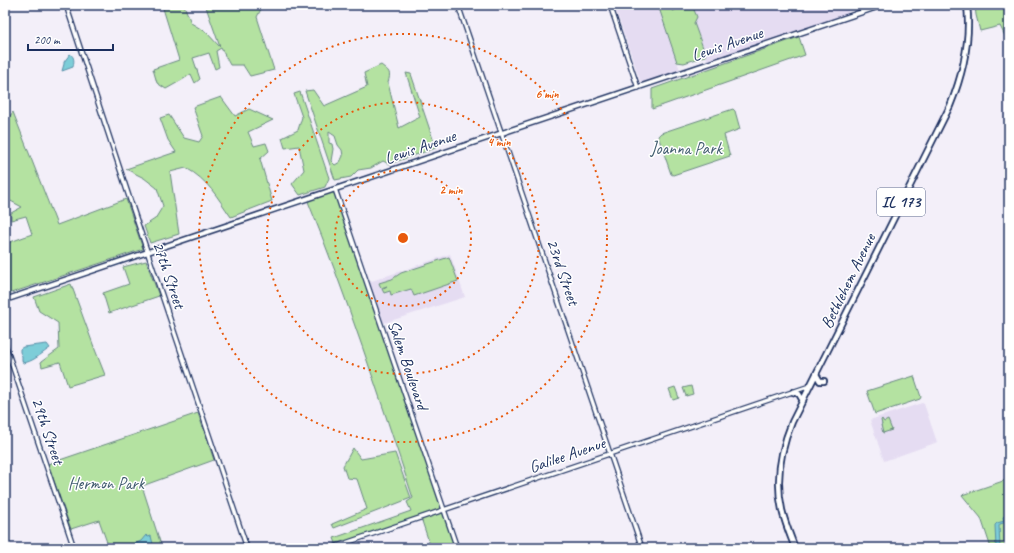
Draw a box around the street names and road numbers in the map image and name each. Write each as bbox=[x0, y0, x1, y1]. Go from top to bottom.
street label: Lewis Avenue bbox=[689, 22, 767, 66]
street label: Lewis Avenue bbox=[382, 125, 460, 169]
road number: IL 173 bbox=[877, 188, 925, 216]
street label: Bethlehem Avenue bbox=[816, 229, 881, 332]
street label: 23rd Street bbox=[542, 236, 585, 310]
street label: 27th Street bbox=[148, 239, 191, 313]
street label: Salem Boulevard bbox=[383, 318, 434, 415]
street label: 29th Street bbox=[27, 395, 70, 469]
street label: Galilee Avenue bbox=[526, 432, 609, 478]

